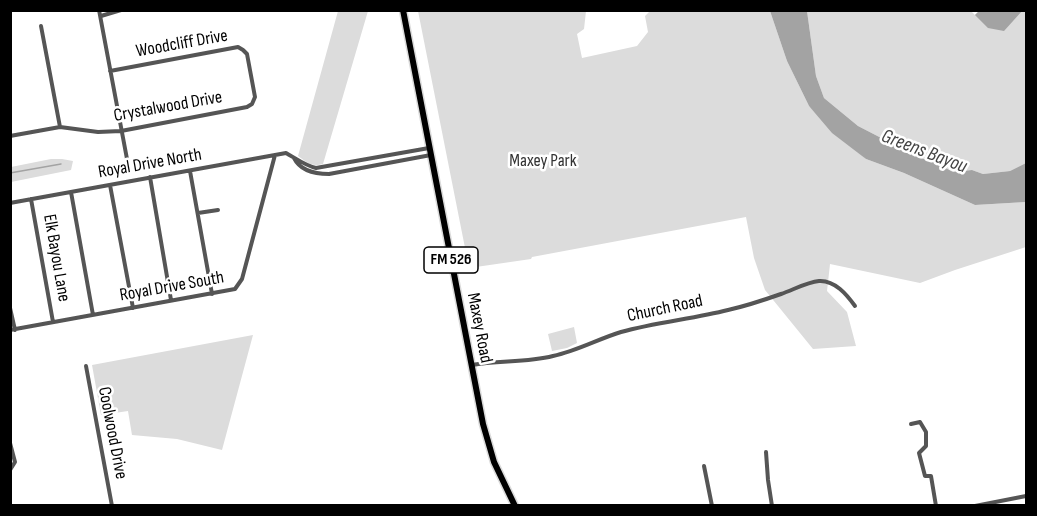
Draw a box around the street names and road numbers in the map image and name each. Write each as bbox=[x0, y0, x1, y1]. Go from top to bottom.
street label: Woodcliff Drive bbox=[134, 25, 230, 63]
street label: Crystalwood Drive bbox=[112, 87, 224, 127]
street label: Royal Drive North bbox=[97, 144, 203, 184]
street label: Elk Bayou Lane bbox=[38, 213, 74, 303]
road number: FM 526 bbox=[424, 247, 478, 273]
street label: Royal Drive South bbox=[118, 267, 226, 307]
street label: Church Road bbox=[625, 290, 705, 328]
street label: Maxey Road bbox=[462, 291, 496, 365]
street label: Coolwood Drive bbox=[92, 385, 132, 481]

